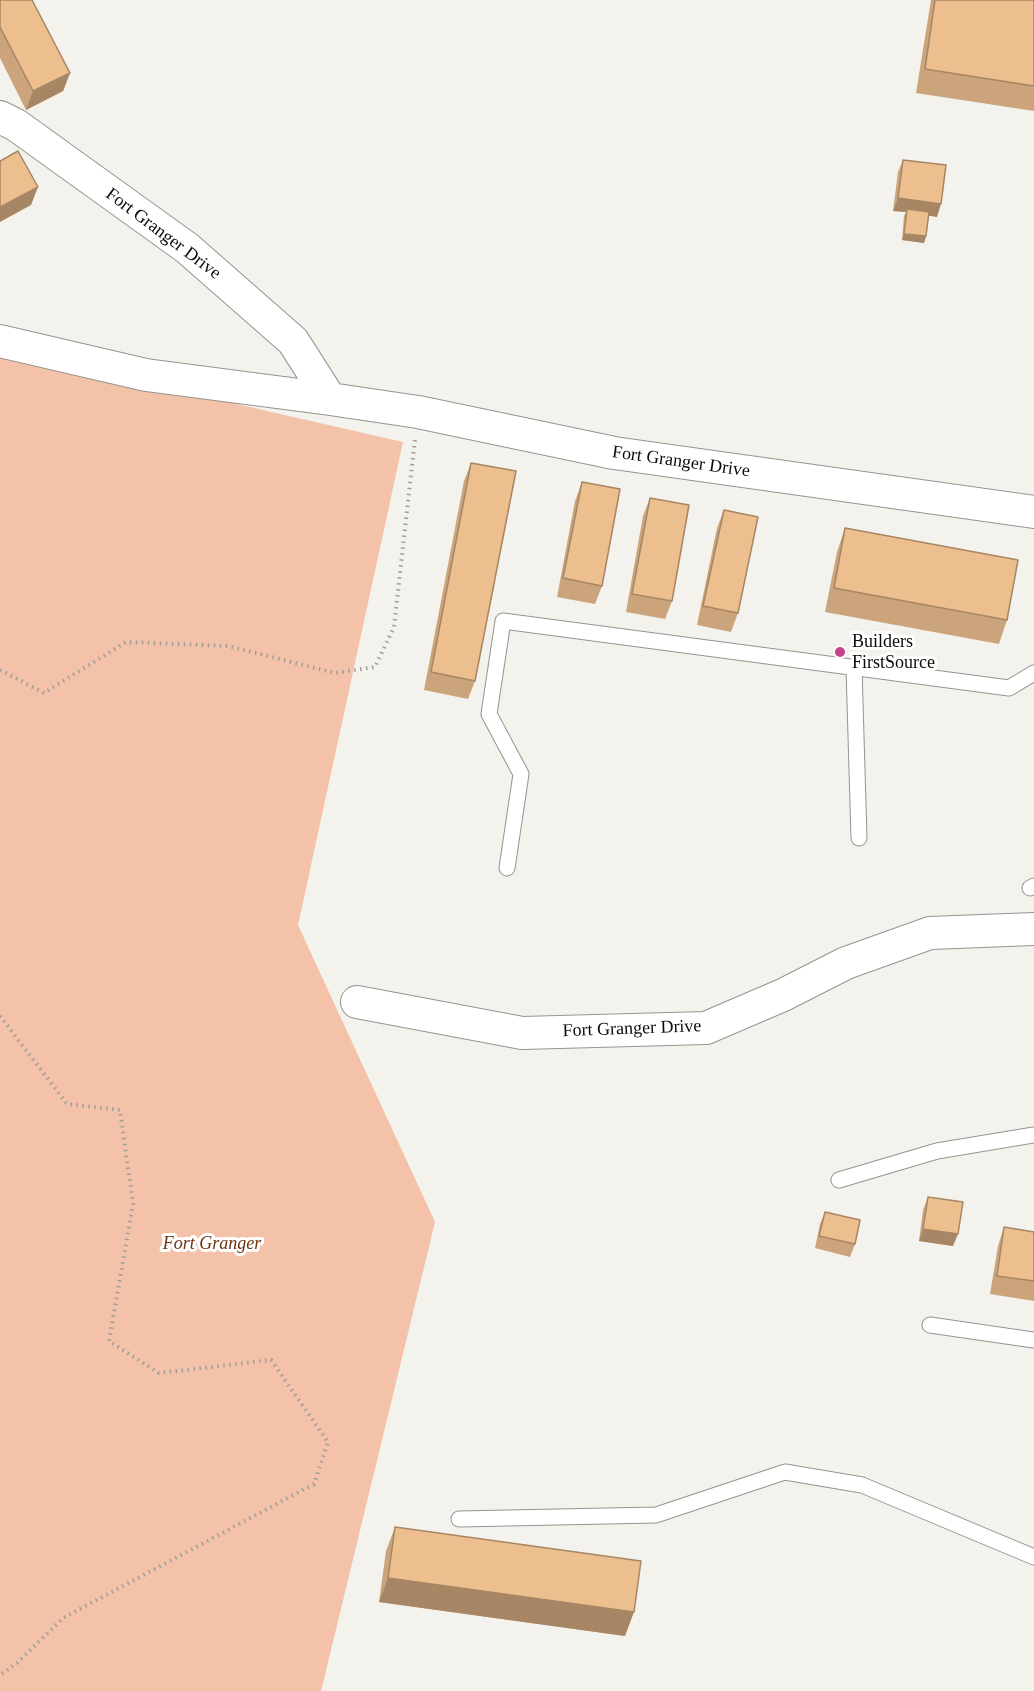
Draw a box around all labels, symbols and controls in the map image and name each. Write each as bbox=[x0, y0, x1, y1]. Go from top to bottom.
street label: Fort Granger Drive bbox=[101, 184, 225, 284]
street label: Fort Granger Drive bbox=[611, 442, 751, 482]
place label: Builders FirstSource bbox=[852, 631, 935, 674]
marker: Builders FirstSource bbox=[833, 645, 847, 659]
street label: Fort Granger Drive bbox=[562, 1016, 702, 1042]
park label: Fort Granger bbox=[163, 1233, 261, 1255]

